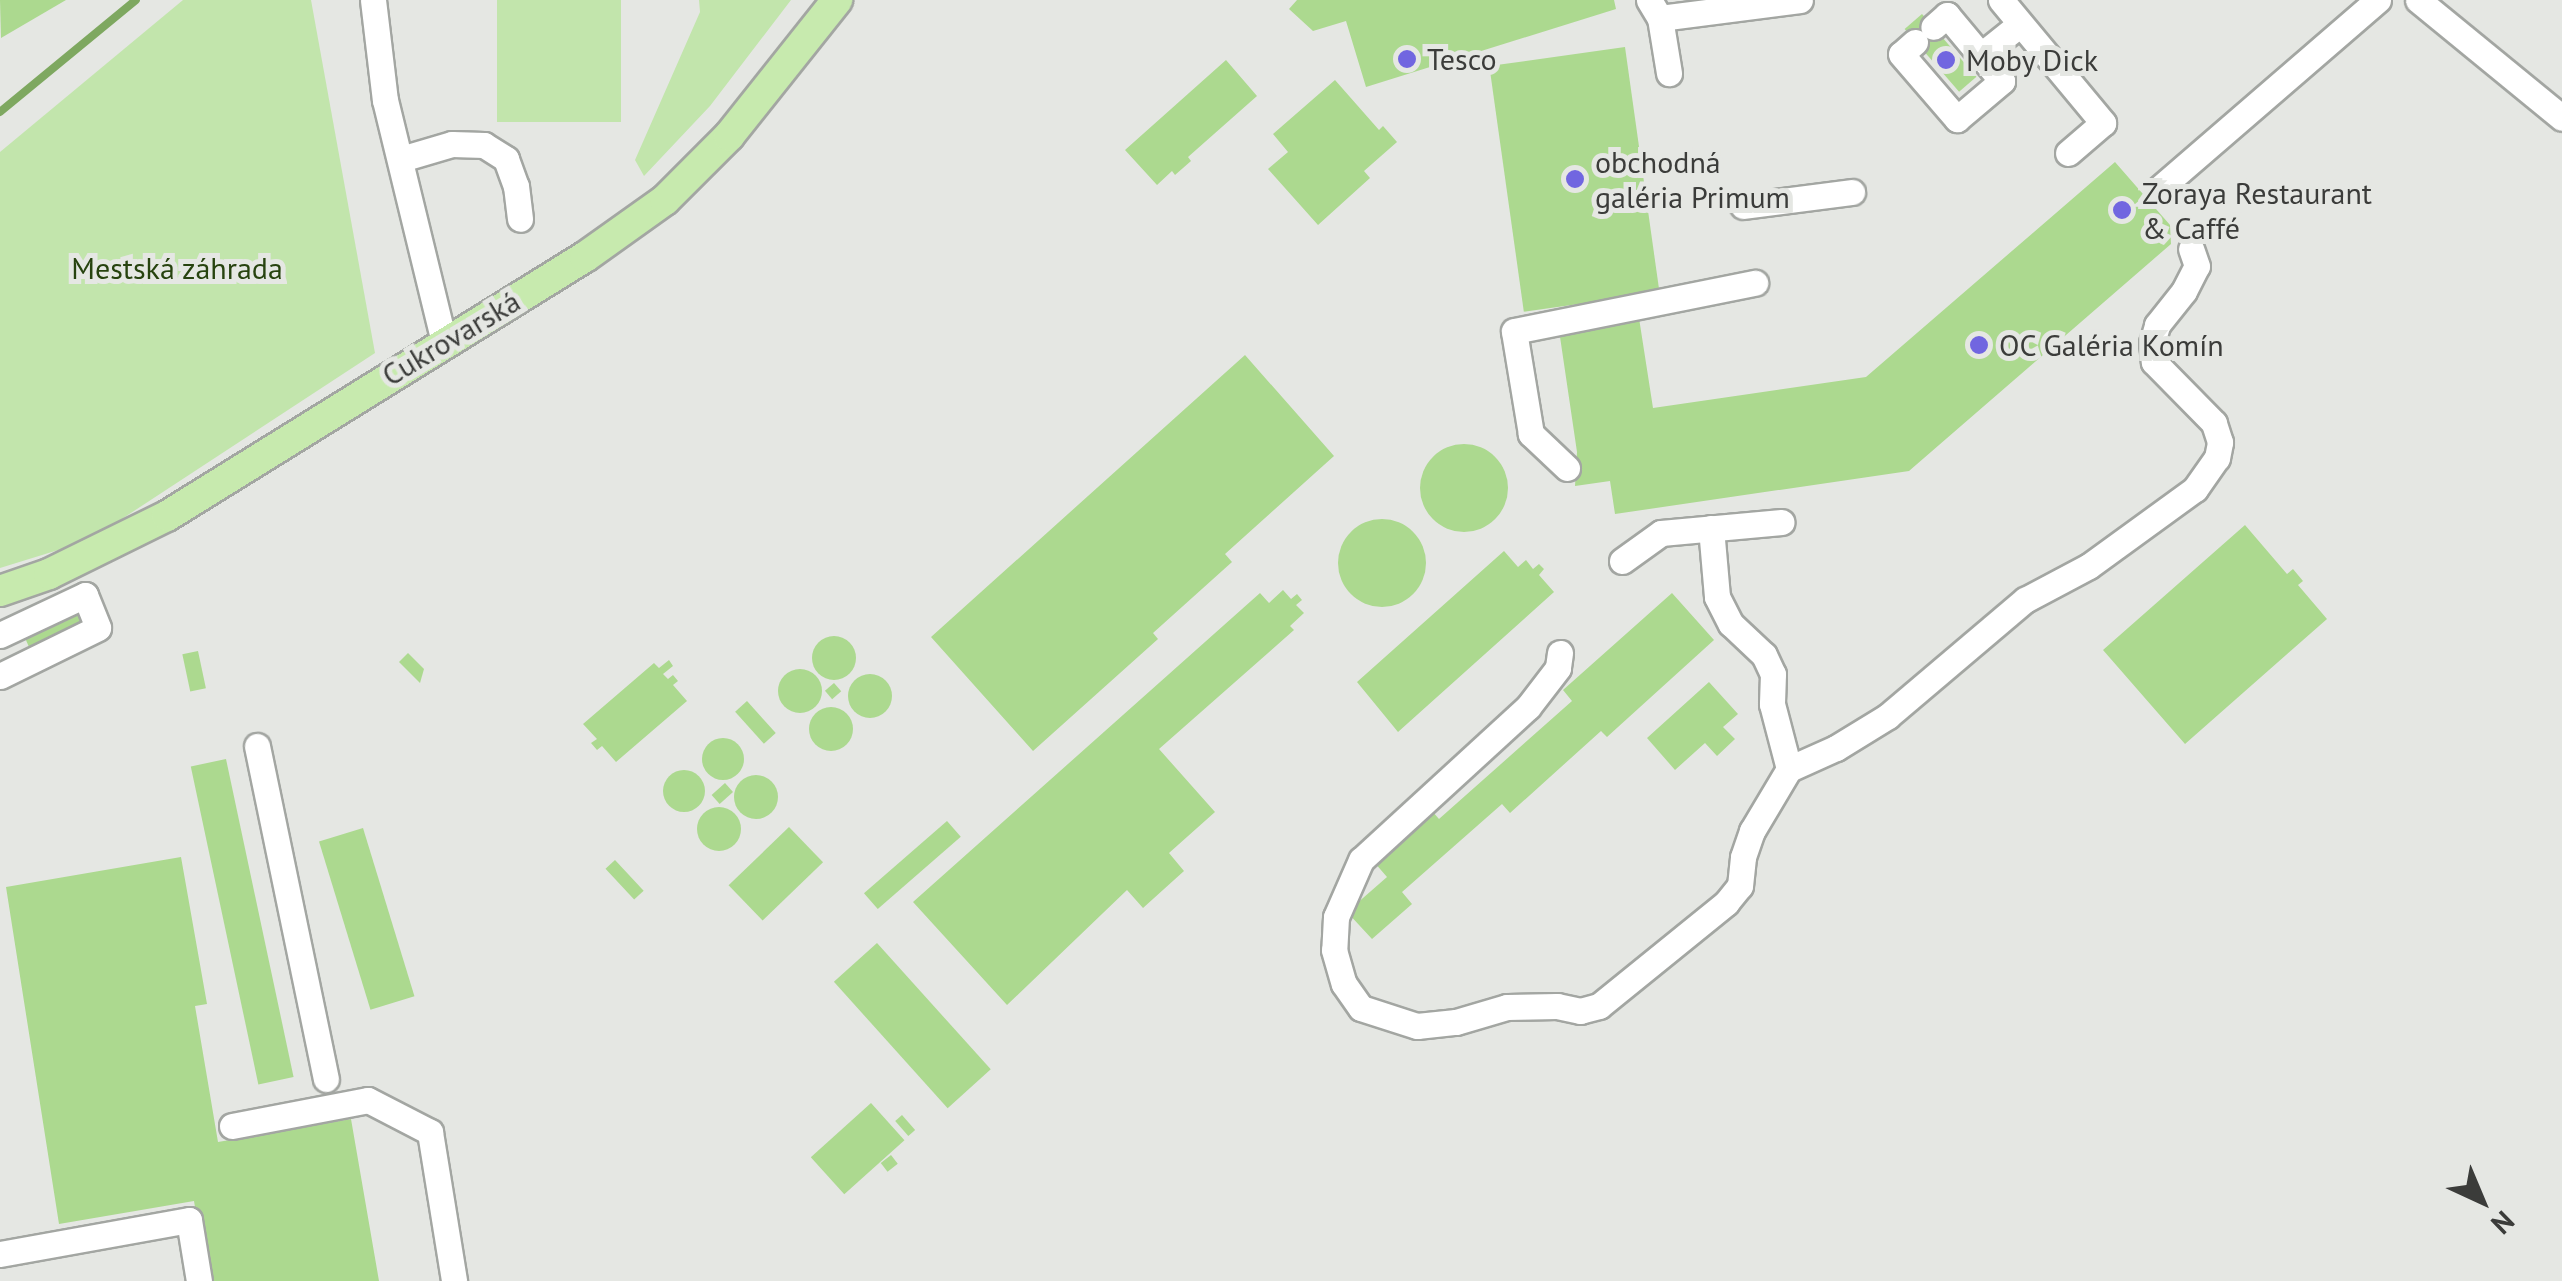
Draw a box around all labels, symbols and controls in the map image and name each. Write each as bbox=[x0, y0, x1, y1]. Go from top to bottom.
place label: Tesco bbox=[1427, 41, 1497, 77]
place label: Moby Dick bbox=[1966, 42, 2099, 78]
marker: Tesco bbox=[1396, 48, 1418, 70]
marker: Moby Dick bbox=[1935, 49, 1957, 71]
place label: obchodná galéria Primum bbox=[1595, 144, 1790, 214]
marker: obchodná galéria Primum bbox=[1564, 168, 1586, 190]
place label: Zoraya Restaurant & Caffé bbox=[2142, 175, 2372, 246]
marker: Zoraya Restaurant & Caffé bbox=[2111, 199, 2133, 221]
park label: Mestská záhrada bbox=[71, 250, 283, 286]
street label: Cukrovarská bbox=[376, 283, 526, 393]
place label: OC Galéria Komín bbox=[1999, 327, 2225, 363]
marker: OC Galéria Komín bbox=[1968, 334, 1990, 356]
north arrow bbox=[2432, 1151, 2532, 1251]
text: N bbox=[2484, 1203, 2523, 1243]

